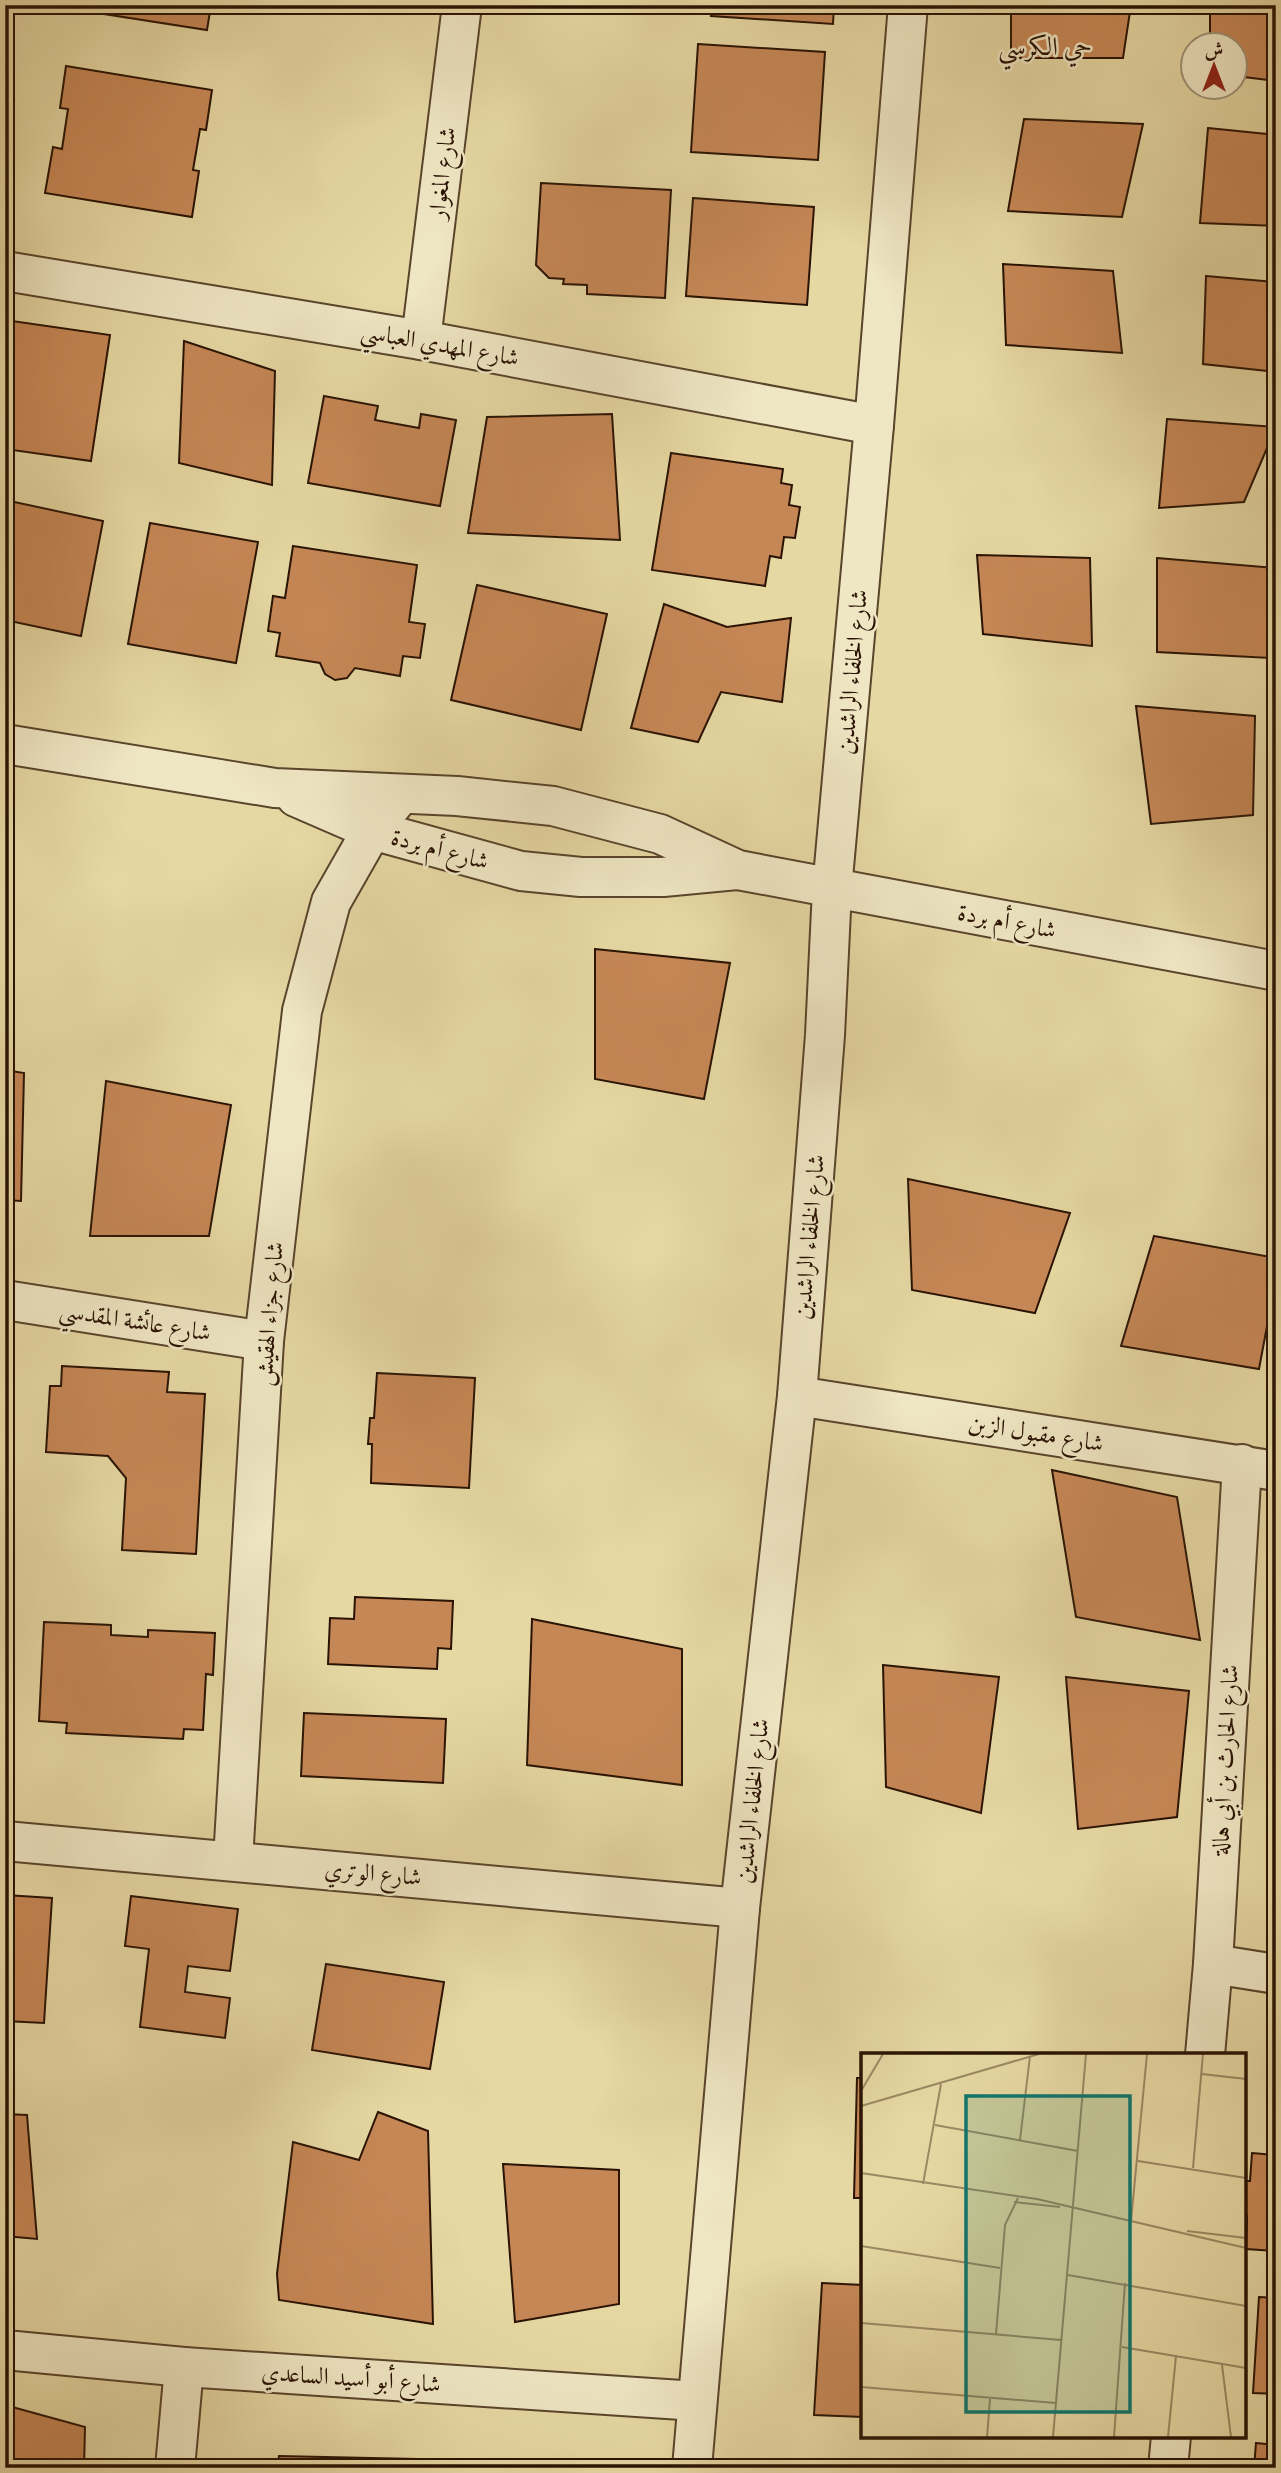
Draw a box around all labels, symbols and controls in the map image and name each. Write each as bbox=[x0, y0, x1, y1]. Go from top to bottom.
district label: حي الكرسي bbox=[998, 26, 1092, 70]
north arrow bbox=[1180, 32, 1250, 102]
text: ش bbox=[1205, 35, 1223, 63]
street label: شارع المغوار bbox=[418, 125, 467, 223]
street label: شارع المهدي العباسي bbox=[357, 312, 522, 380]
street label: شارع الخلفاء الراشدين bbox=[827, 588, 879, 756]
street label: شارع أم بردة bbox=[386, 819, 493, 882]
street label: شارع أم بردة bbox=[954, 894, 1059, 951]
street label: شارع الخلفاء الراشدين bbox=[784, 1153, 836, 1321]
street label: شارع جزاء الهقيش bbox=[245, 1240, 295, 1388]
street label: شارع عائشة المقدسي bbox=[56, 1291, 213, 1355]
street label: شارع مقبول الزبن bbox=[965, 1405, 1106, 1463]
street label: شارع الحارث بن أبي هالة bbox=[1202, 1664, 1250, 1857]
street label: شارع الخلفاء الراشدين bbox=[725, 1717, 781, 1885]
street label: شارع الوتري bbox=[323, 1851, 423, 1897]
inset map bbox=[861, 2053, 1246, 2438]
street label: شارع أبو أسيد الساعدي bbox=[260, 2354, 442, 2404]

